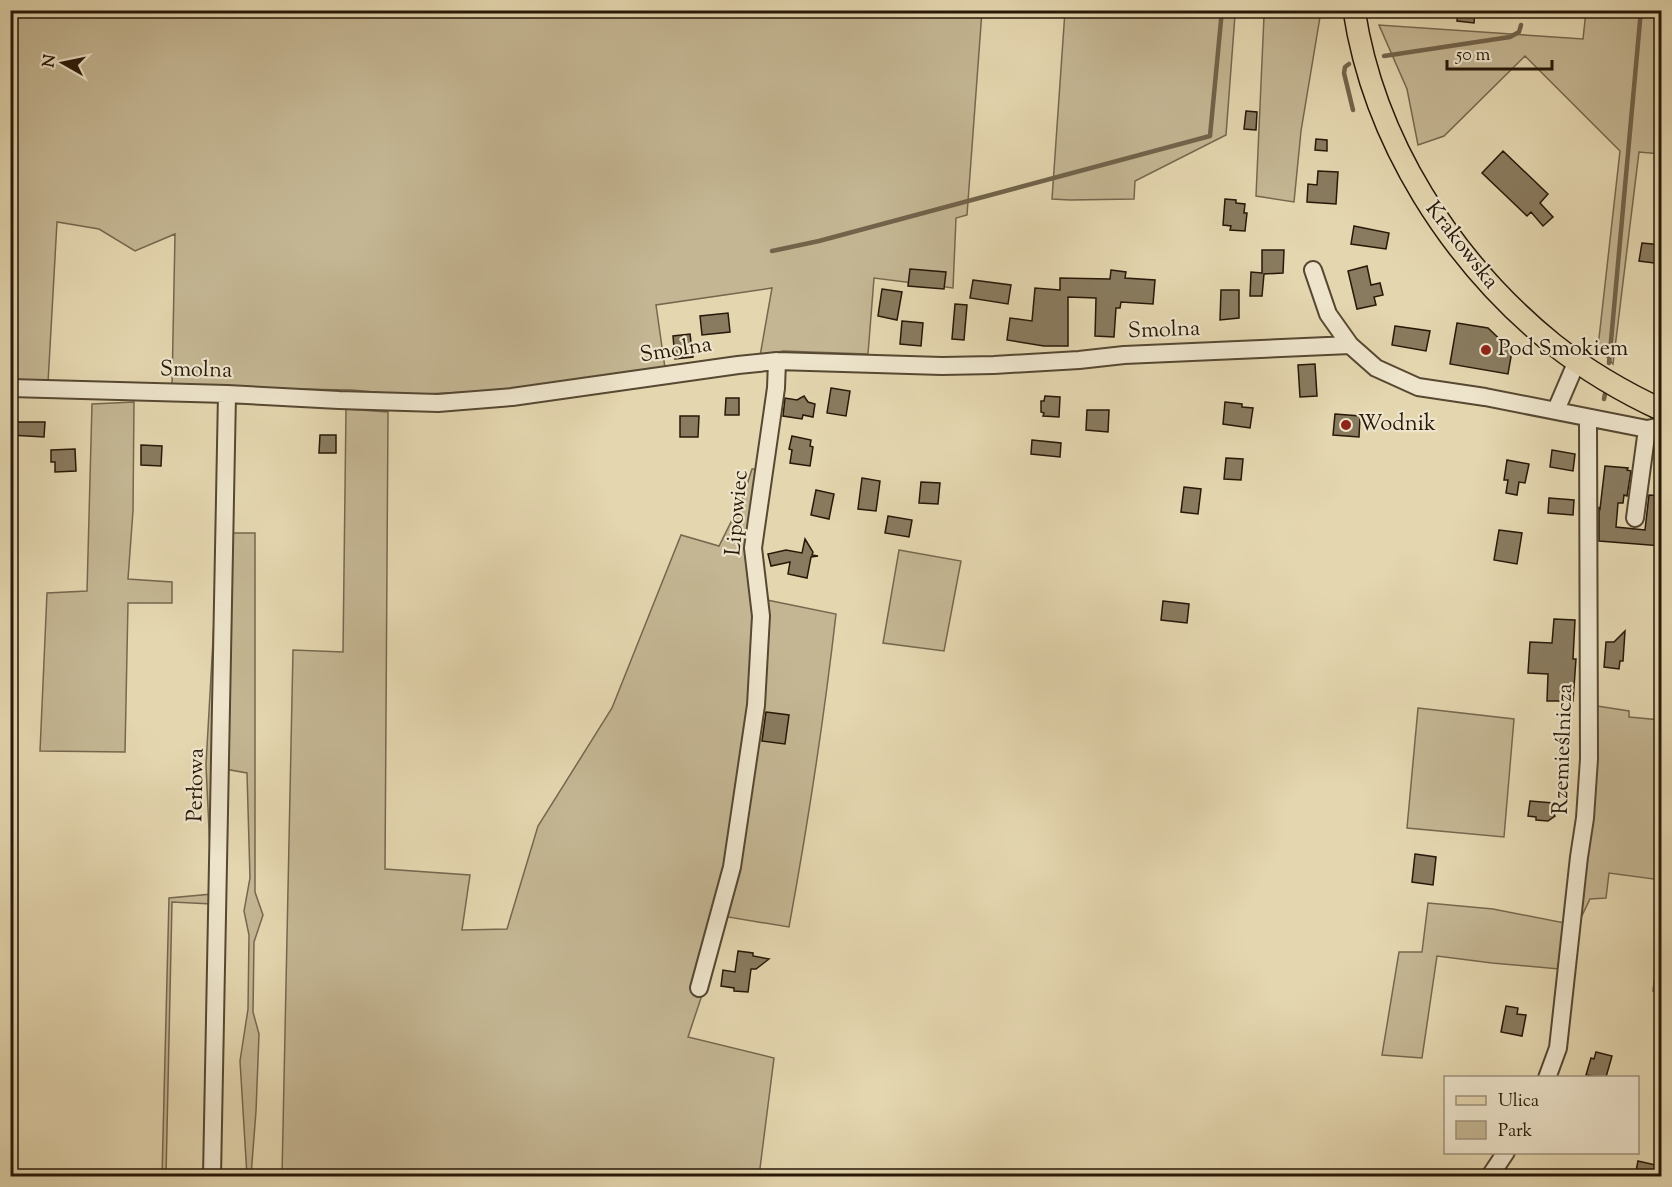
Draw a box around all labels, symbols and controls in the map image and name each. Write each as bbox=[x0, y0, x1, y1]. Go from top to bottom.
north arrow bbox=[33, 33, 93, 93]
scale bar bbox=[1447, 33, 1552, 71]
text: 50 m bbox=[1455, 43, 1491, 69]
text: N bbox=[38, 53, 63, 69]
street label: Krakowska bbox=[1416, 195, 1506, 297]
street label: Smolna bbox=[1127, 314, 1201, 348]
street label: Smolna bbox=[638, 330, 714, 372]
place label: Pod Smokiem bbox=[1498, 334, 1628, 366]
marker: Pod Smokiem bbox=[1479, 343, 1493, 357]
street label: Smolna bbox=[160, 354, 232, 388]
place label: Wodnik bbox=[1358, 409, 1436, 441]
marker: Wodnik bbox=[1339, 418, 1353, 432]
street label: Lipowiec bbox=[718, 469, 758, 557]
street label: Rzemieślnicza bbox=[1546, 683, 1582, 815]
street label: Perłowa bbox=[180, 748, 214, 822]
legend bbox=[1444, 1076, 1639, 1154]
text: Ulica bbox=[1498, 1089, 1539, 1115]
text: Park bbox=[1498, 1119, 1533, 1145]

